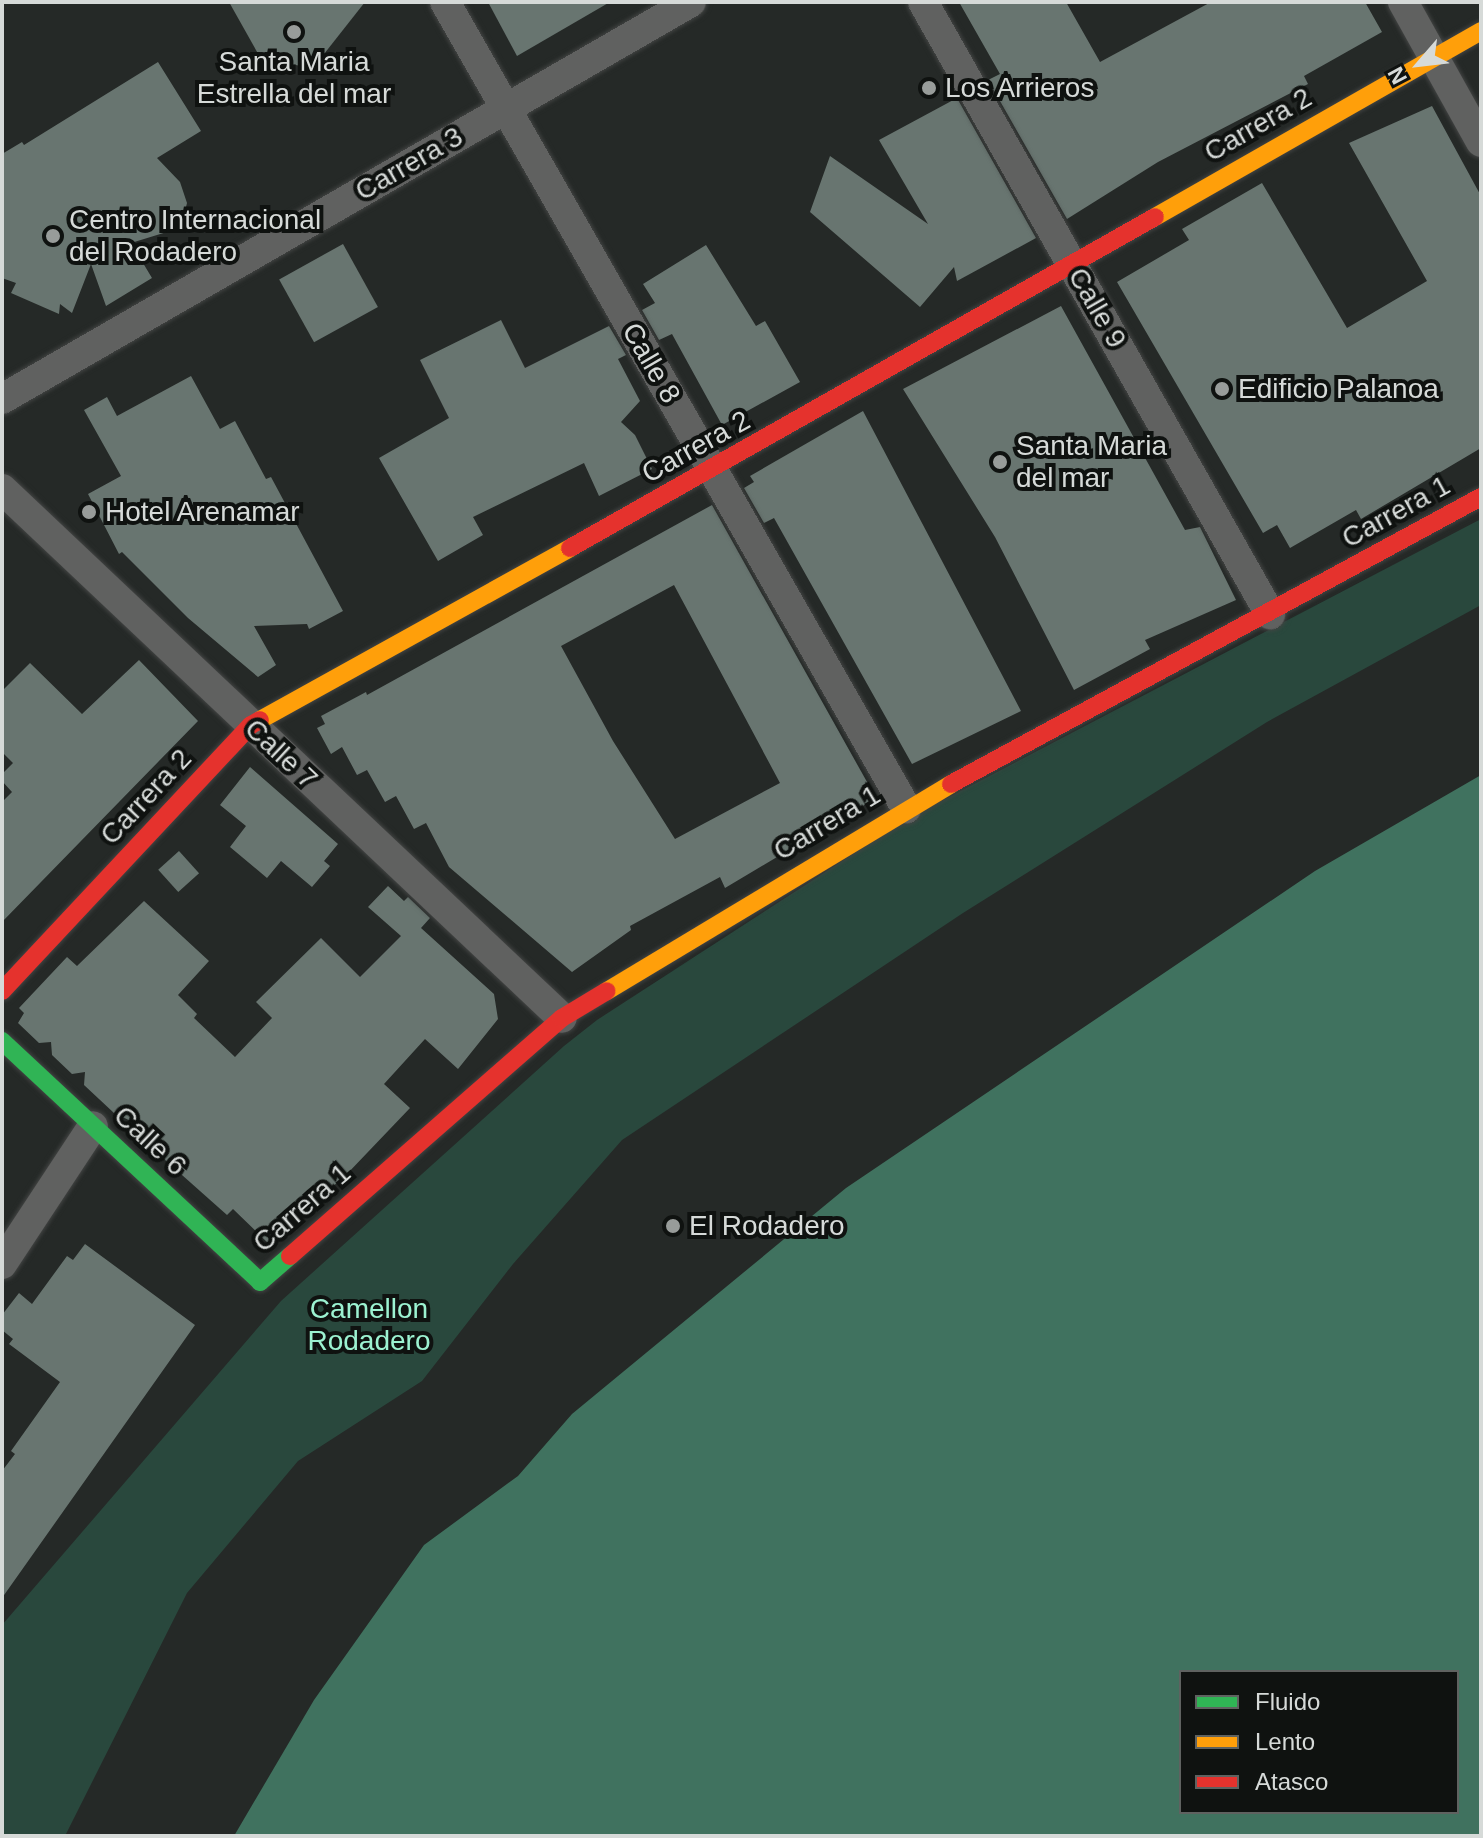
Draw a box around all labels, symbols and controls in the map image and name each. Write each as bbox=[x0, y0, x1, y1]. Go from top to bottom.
marker: Santa Maria Estrella del mar bbox=[285, 23, 303, 41]
north arrow bbox=[1379, 24, 1459, 104]
place label: Santa Maria Estrella del mar bbox=[197, 45, 391, 111]
text: N bbox=[1383, 63, 1412, 88]
place label: Los Arrieros bbox=[945, 71, 1096, 105]
marker: Los Arrieros bbox=[920, 79, 938, 97]
street label: Carrera 2 bbox=[1198, 81, 1318, 169]
street label: Carrera 3 bbox=[349, 120, 469, 208]
place label: Centro Internacional del Rodadero bbox=[69, 203, 321, 269]
marker: Centro Internacional del Rodadero bbox=[44, 227, 62, 245]
street label: Calle 9 bbox=[1061, 262, 1133, 354]
street label: Calle 8 bbox=[615, 317, 687, 409]
place label: Edificio Palanoa bbox=[1238, 372, 1439, 406]
marker: Edificio Palanoa bbox=[1213, 380, 1231, 398]
street label: Carrera 2 bbox=[636, 404, 756, 490]
place label: Santa Maria del mar bbox=[1016, 429, 1167, 495]
marker: Santa Maria del mar bbox=[991, 453, 1009, 471]
street label: Carrera 1 bbox=[1336, 469, 1456, 555]
place label: Hotel Arenamar bbox=[105, 495, 301, 529]
marker: Hotel Arenamar bbox=[80, 503, 98, 521]
street label: Calle 7 bbox=[238, 712, 324, 796]
street label: Carrera 2 bbox=[93, 742, 199, 852]
street label: Carrera 1 bbox=[768, 778, 886, 868]
street label: Calle 6 bbox=[107, 1099, 193, 1183]
street label: Carrera 1 bbox=[246, 1157, 358, 1259]
place label: El Rodadero bbox=[689, 1209, 845, 1243]
marker: El Rodadero bbox=[664, 1217, 682, 1235]
park label: Camellon Rodadero bbox=[308, 1292, 430, 1358]
legend bbox=[1179, 1670, 1459, 1814]
text: Fluido bbox=[1255, 1688, 1320, 1715]
text: Lento bbox=[1255, 1728, 1315, 1755]
text: Atasco bbox=[1255, 1768, 1328, 1795]

